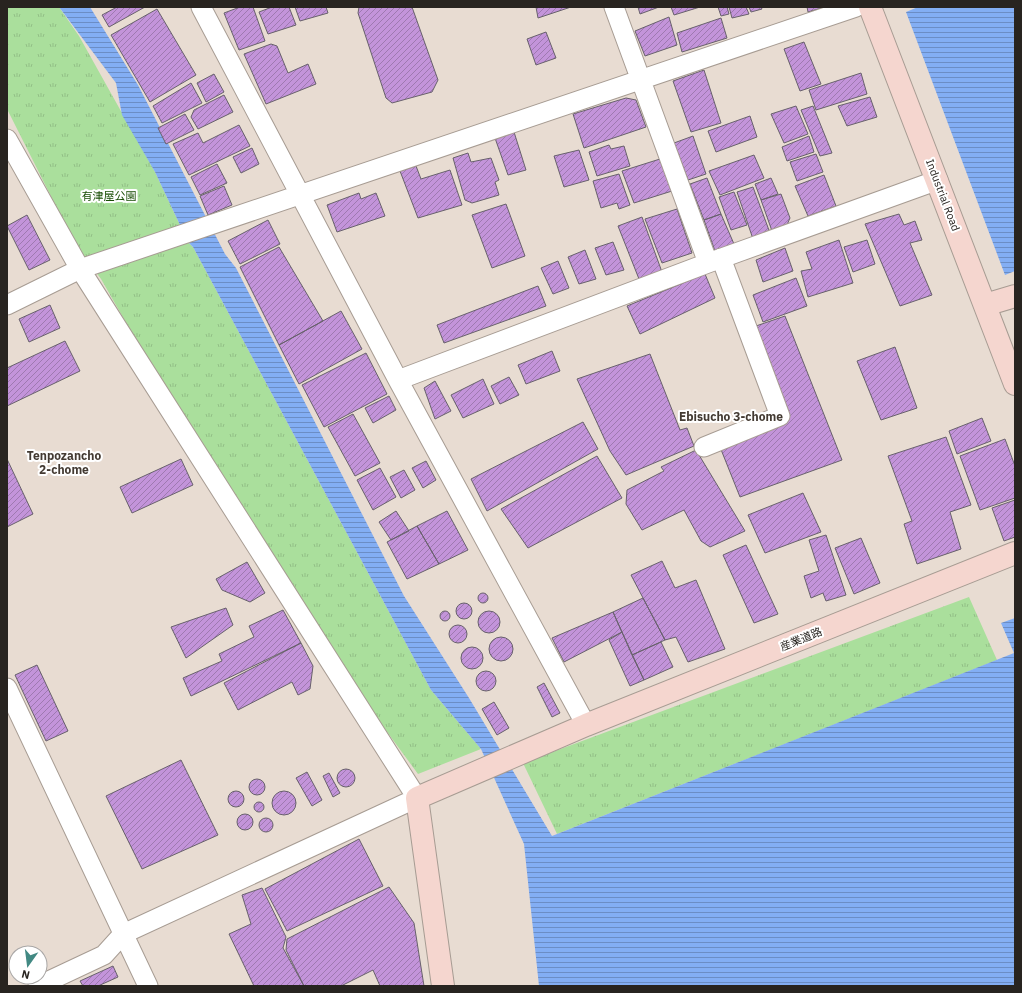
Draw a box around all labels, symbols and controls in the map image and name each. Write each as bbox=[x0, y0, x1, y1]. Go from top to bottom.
street label: Industrial Road bbox=[923, 157, 963, 233]
park label: 有津屋公園 bbox=[82, 189, 137, 203]
district label: Ebisucho 3-chome bbox=[679, 409, 783, 424]
district label: Tenpozancho 2-chome bbox=[27, 448, 101, 477]
street label: 産業道路 bbox=[778, 624, 824, 654]
north arrow bbox=[8, 945, 48, 985]
text: N bbox=[20, 967, 31, 982]

